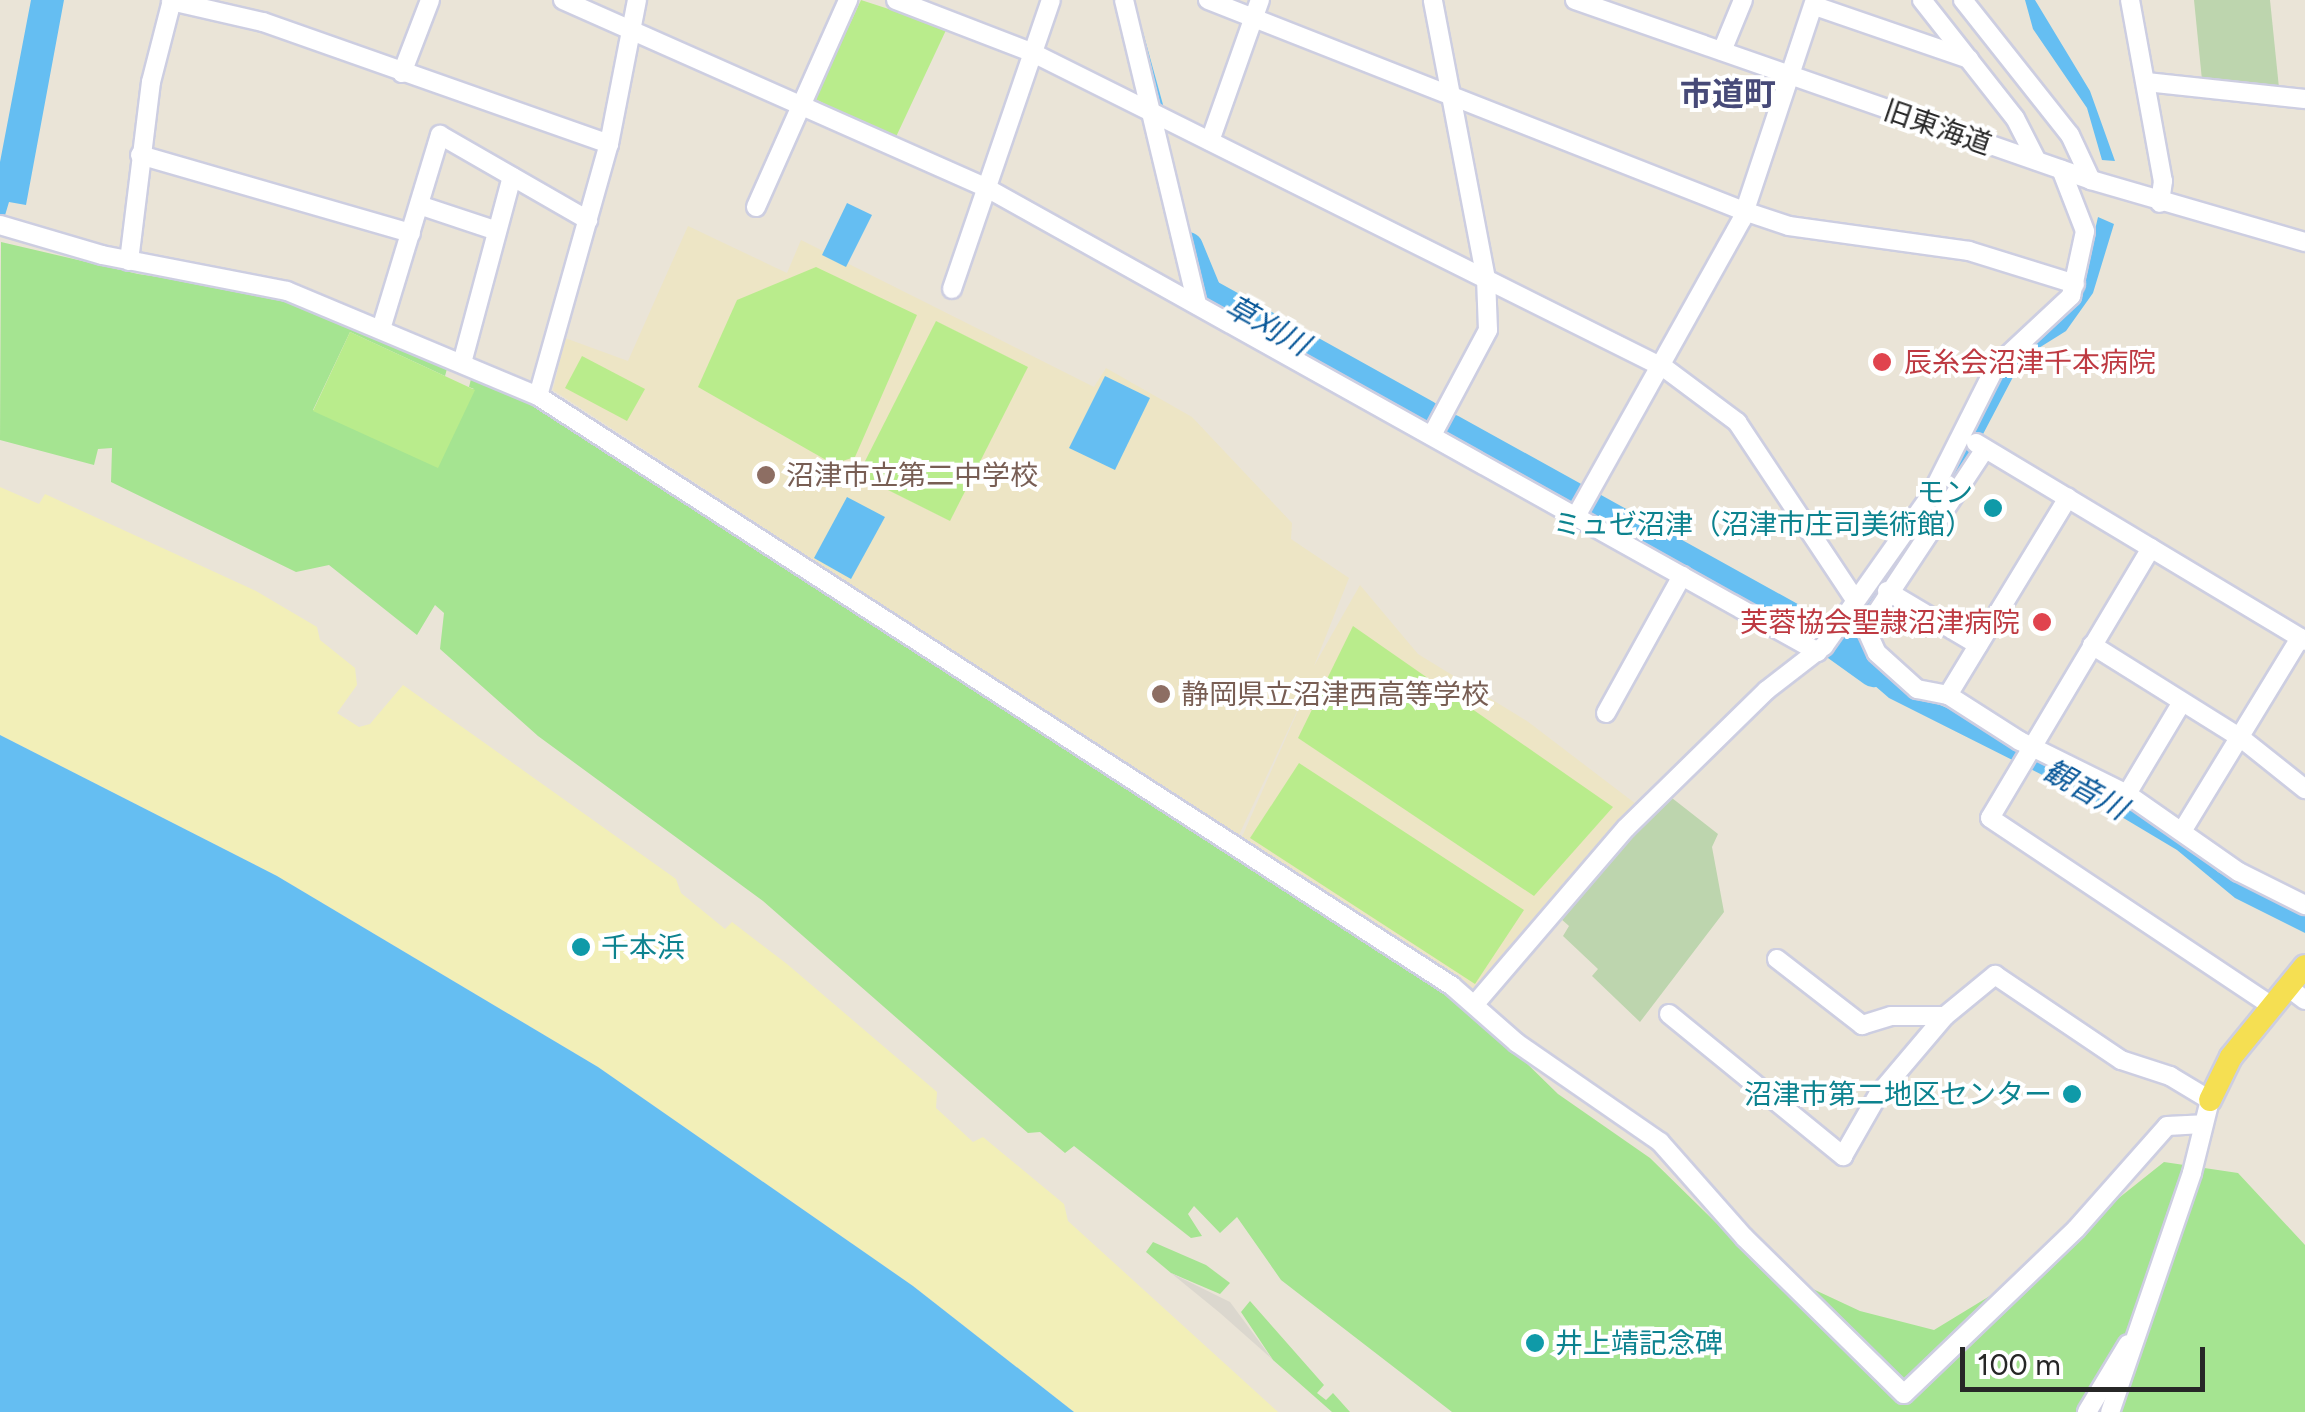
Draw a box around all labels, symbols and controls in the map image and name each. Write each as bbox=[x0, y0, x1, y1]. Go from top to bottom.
district label: 市道町 bbox=[1680, 75, 1776, 113]
street label: 旧東海道 bbox=[1880, 93, 1996, 161]
water label: 草刈川 bbox=[1219, 288, 1315, 364]
place label: 辰糸会沼津千本病院 bbox=[1904, 345, 2156, 379]
marker: 辰糸会沼津千本病院 bbox=[1869, 349, 1895, 375]
place label: 沼津市立第二中学校 bbox=[786, 458, 1038, 492]
marker: 沼津市立第二中学校 bbox=[755, 464, 777, 486]
place label: モン ミュゼ沼津（沼津市庄司美術館） bbox=[1553, 475, 1973, 541]
marker: モン ミュゼ沼津（沼津市庄司美術館） bbox=[1982, 497, 2004, 519]
place label: 芙蓉協会聖隷沼津病院 bbox=[1740, 605, 2020, 639]
marker: 芙蓉協会聖隷沼津病院 bbox=[2029, 609, 2055, 635]
place label: 静岡県立沼津西高等学校 bbox=[1181, 677, 1489, 711]
marker: 静岡県立沼津西高等学校 bbox=[1150, 683, 1172, 705]
water label: 観音川 bbox=[2037, 752, 2133, 828]
place label: 千本浜 bbox=[601, 930, 685, 964]
marker: 千本浜 bbox=[570, 936, 592, 958]
place label: 沼津市第二地区センター bbox=[1744, 1077, 2052, 1111]
marker: 沼津市第二地区センター bbox=[2061, 1083, 2083, 1105]
place label: 井上靖記念碑 bbox=[1555, 1326, 1723, 1360]
scale bar bbox=[1965, 1327, 2210, 1389]
marker: 井上靖記念碑 bbox=[1524, 1332, 1546, 1354]
text: 100 m bbox=[1977, 1346, 2061, 1383]

